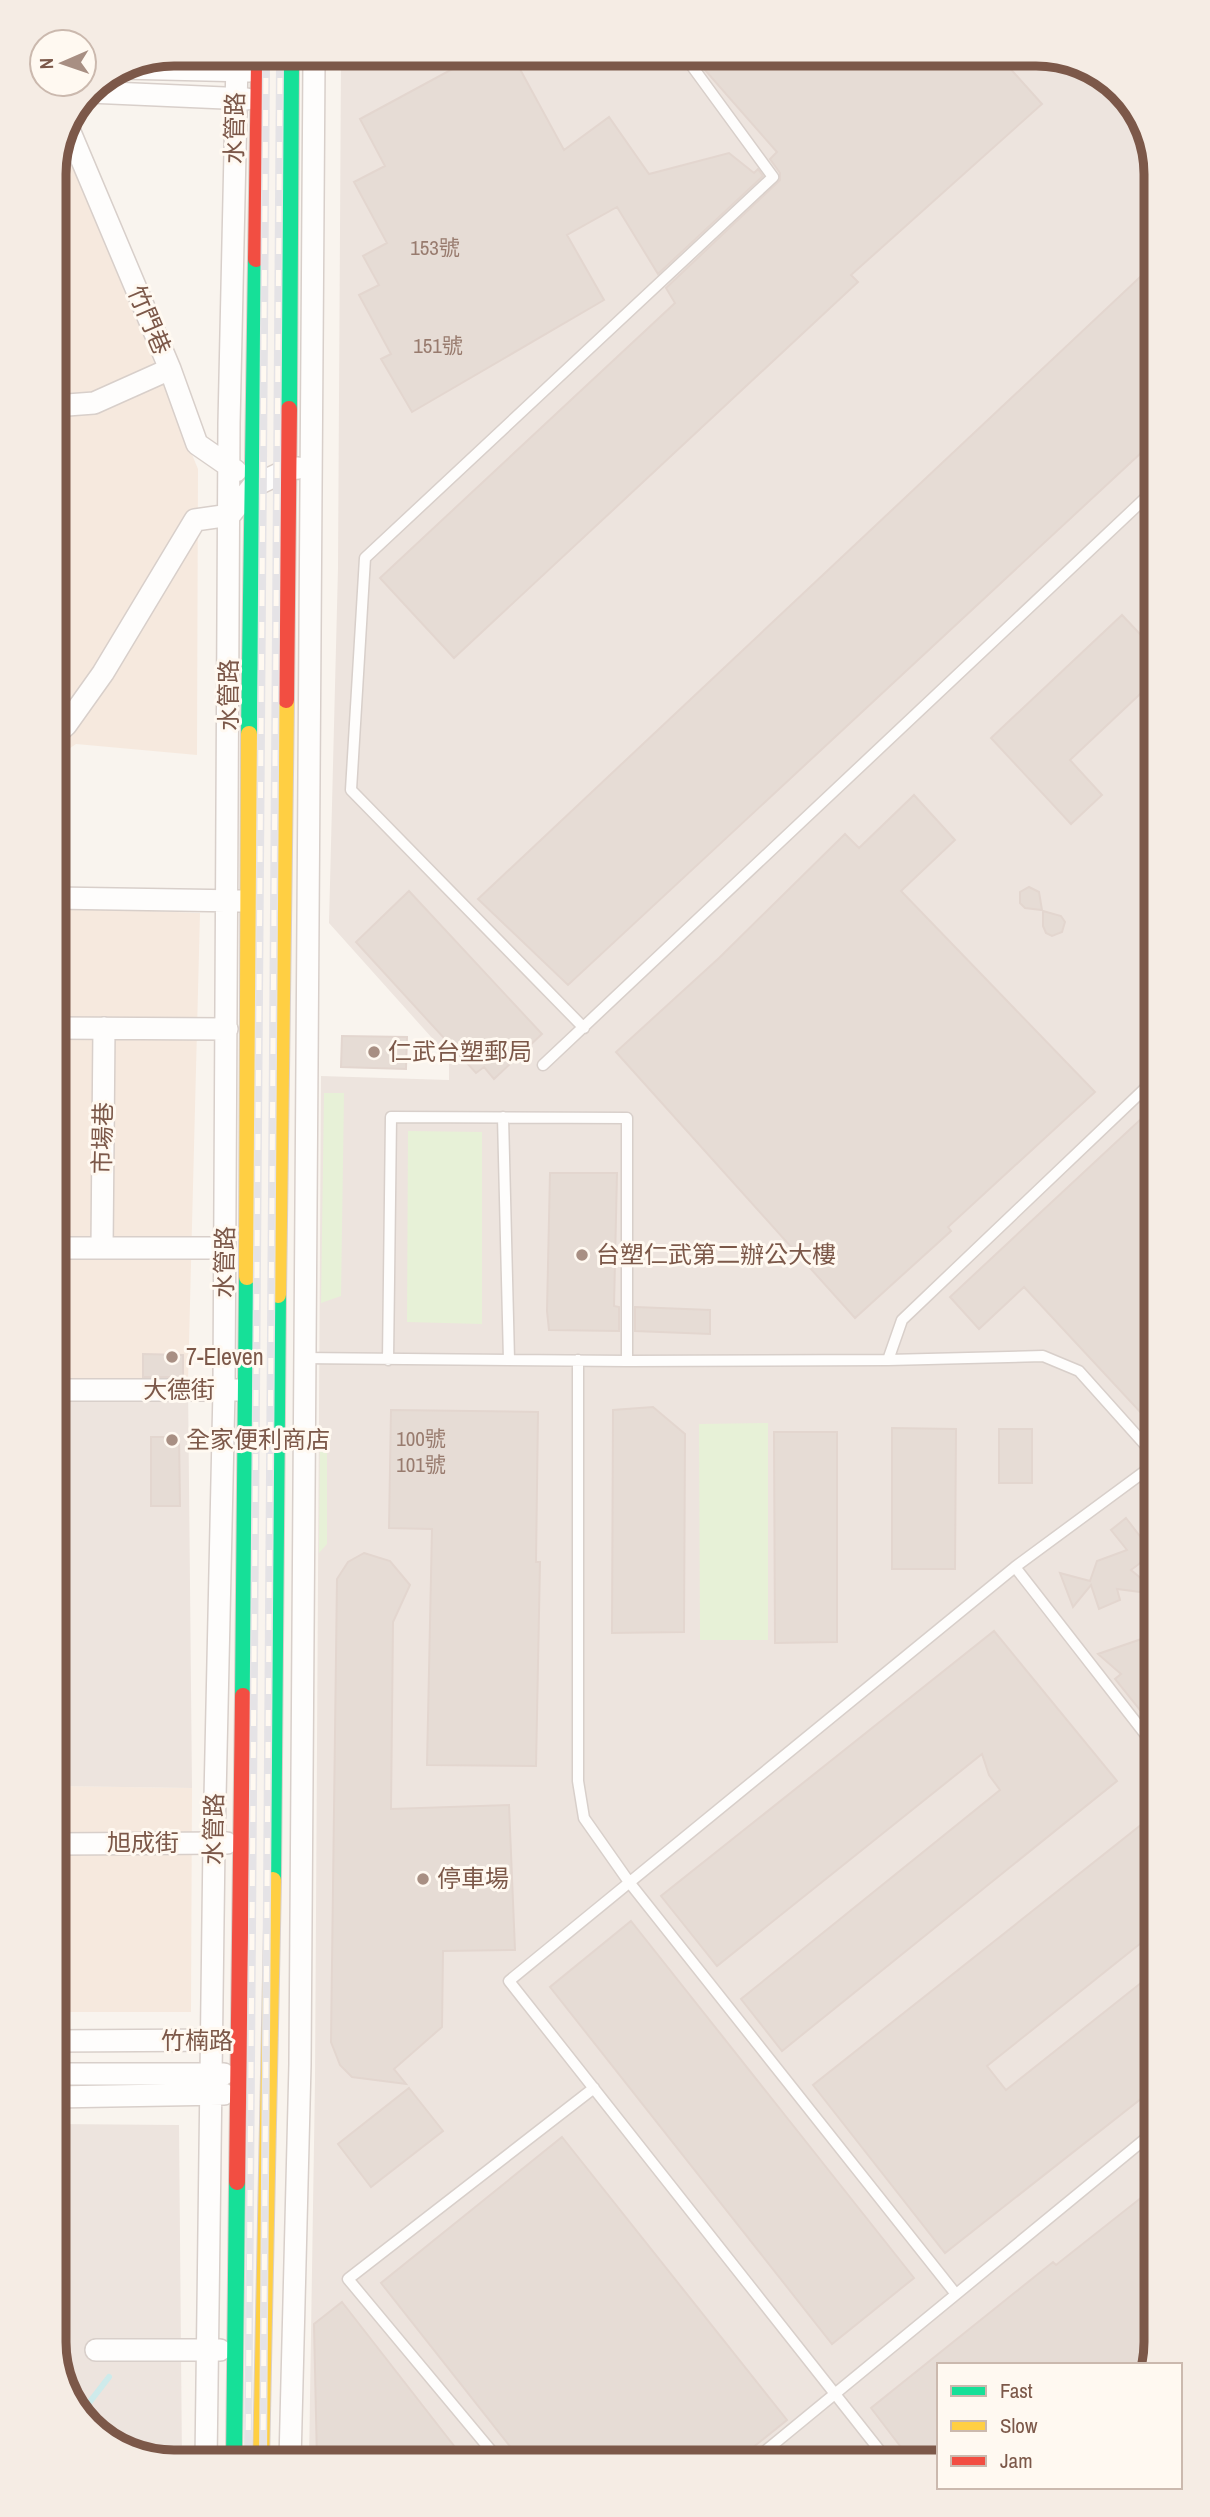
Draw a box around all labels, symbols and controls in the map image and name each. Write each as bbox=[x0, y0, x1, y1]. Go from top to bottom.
north arrow bbox=[28, 28, 98, 98]
text: N bbox=[33, 58, 59, 70]
street label: 水管路 bbox=[217, 92, 251, 164]
house number: 153號 bbox=[410, 233, 460, 262]
street label: 竹門巷 bbox=[121, 280, 179, 359]
house number: 151號 bbox=[413, 331, 463, 360]
street label: 水管路 bbox=[212, 659, 244, 731]
place label: 仁武台塑郵局 bbox=[388, 1035, 532, 1067]
marker: 仁武台塑郵局 bbox=[366, 1044, 382, 1060]
street label: 市場巷 bbox=[85, 1102, 119, 1174]
street label: 水管路 bbox=[207, 1226, 241, 1298]
place label: 台塑仁武第二辦公大樓 bbox=[596, 1238, 836, 1270]
marker: 台塑仁武第二辦公大樓 bbox=[574, 1247, 590, 1263]
place label: 7-Eleven bbox=[186, 1340, 264, 1372]
marker: 7-Eleven bbox=[164, 1349, 180, 1365]
street label: 大德街 bbox=[143, 1373, 215, 1405]
place label: 全家便利商店 bbox=[186, 1423, 330, 1455]
house number: 100號 bbox=[396, 1424, 446, 1453]
marker: 全家便利商店 bbox=[164, 1432, 180, 1448]
house number: 101號 bbox=[396, 1450, 446, 1479]
street label: 水管路 bbox=[196, 1793, 230, 1865]
street label: 旭成街 bbox=[107, 1826, 179, 1858]
place label: 停車場 bbox=[437, 1862, 509, 1894]
marker: 停車場 bbox=[415, 1871, 431, 1887]
street label: 竹楠路 bbox=[161, 2024, 233, 2056]
legend bbox=[937, 2363, 1182, 2489]
text: Fast bbox=[1000, 2376, 1033, 2405]
text: Slow bbox=[1000, 2411, 1038, 2440]
text: Jam bbox=[1000, 2446, 1033, 2475]

